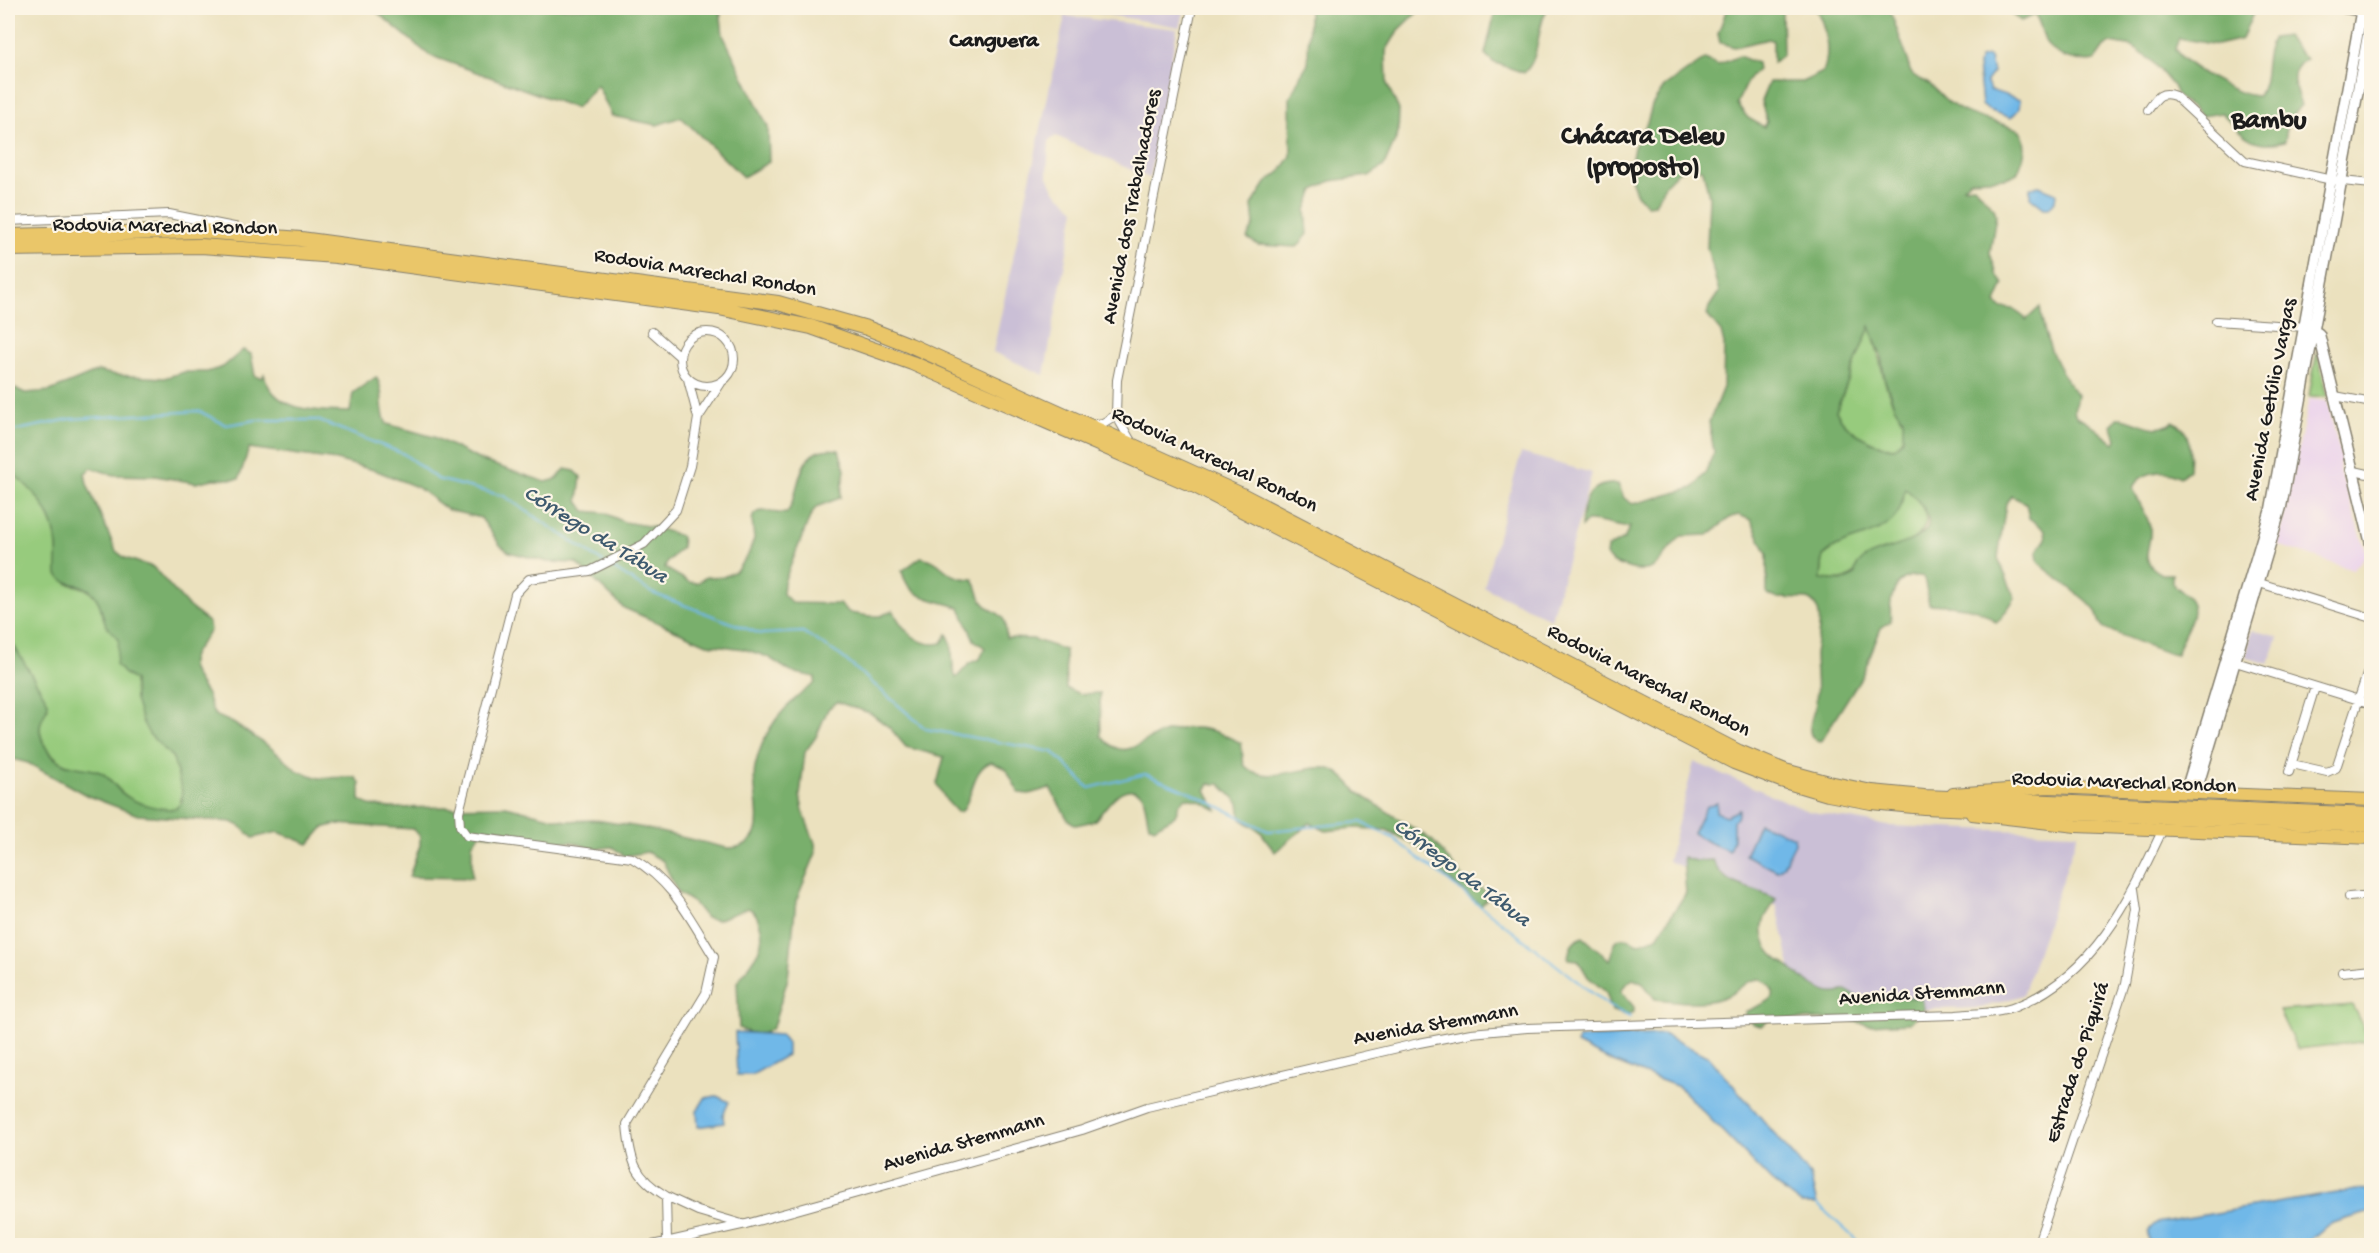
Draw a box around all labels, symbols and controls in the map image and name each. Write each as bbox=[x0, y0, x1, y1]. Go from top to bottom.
district label: Canguera bbox=[949, 29, 1040, 55]
street label: Avenida dos Trabalhadores bbox=[1098, 86, 1168, 326]
district label: Bambu bbox=[2231, 106, 2307, 138]
district label: Chácara Deleu (proposto) bbox=[1561, 122, 1725, 185]
street label: Rodovia Marechal Rondon bbox=[52, 214, 278, 242]
street label: Rodovia Marechal Rondon bbox=[592, 244, 818, 304]
street label: Avenida Getúlio Vargas bbox=[2240, 295, 2304, 503]
street label: Rodovia Marechal Rondon bbox=[1107, 402, 1321, 520]
water label: Córrego da Tábua bbox=[518, 481, 673, 592]
street label: Rodovia Marechal Rondon bbox=[1542, 620, 1754, 744]
street label: Rodovia Marechal Rondon bbox=[2011, 768, 2237, 800]
water label: Córrego da Tábua bbox=[1387, 814, 1536, 935]
street label: Avenida Stemmann bbox=[1838, 977, 2006, 1013]
street label: Estrada do Piquirá bbox=[2041, 978, 2117, 1147]
street label: Avenida Stemmann bbox=[1352, 999, 1520, 1053]
street label: Avenida Stemmann bbox=[881, 1109, 1048, 1179]

